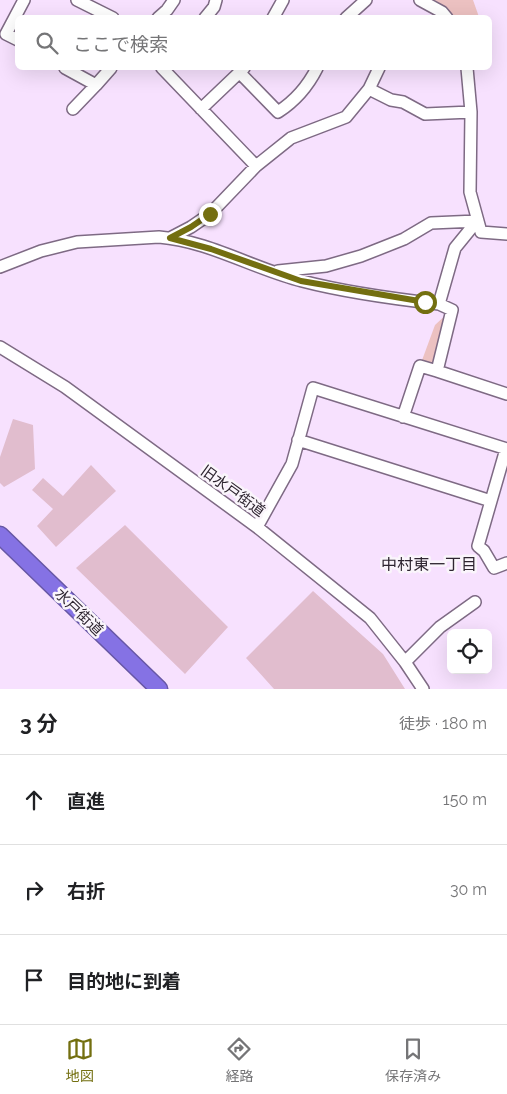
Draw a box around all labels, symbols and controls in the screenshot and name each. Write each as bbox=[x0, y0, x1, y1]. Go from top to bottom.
search box bbox=[15, 15, 492, 70]
icon: search bbox=[33, 29, 61, 57]
text: ここで検索 bbox=[73, 33, 168, 55]
route end bbox=[199, 203, 222, 226]
route start bbox=[414, 291, 437, 314]
street label: 旧水戸街道 bbox=[197, 462, 269, 520]
district label: 中村東一丁目 bbox=[381, 555, 477, 574]
street label: 水戸街道 bbox=[51, 585, 107, 639]
map controls bbox=[447, 629, 492, 674]
button: locate bbox=[447, 629, 492, 674]
text: 3 分 bbox=[20, 711, 58, 736]
text: 徒歩 · 180 m bbox=[399, 714, 487, 733]
icon: ahead bbox=[20, 786, 48, 814]
text: 直進 bbox=[67, 790, 105, 812]
text: 150 m bbox=[443, 790, 487, 809]
icon: right bbox=[20, 876, 48, 904]
text: 右折 bbox=[67, 880, 105, 902]
text: 30 m bbox=[450, 880, 487, 899]
icon: arrive bbox=[20, 966, 48, 994]
text: 目的地に到着 bbox=[67, 970, 181, 992]
tab: 地図 bbox=[66, 1035, 94, 1085]
tab: 経路 bbox=[225, 1035, 253, 1085]
tab: 保存済み bbox=[385, 1035, 441, 1085]

